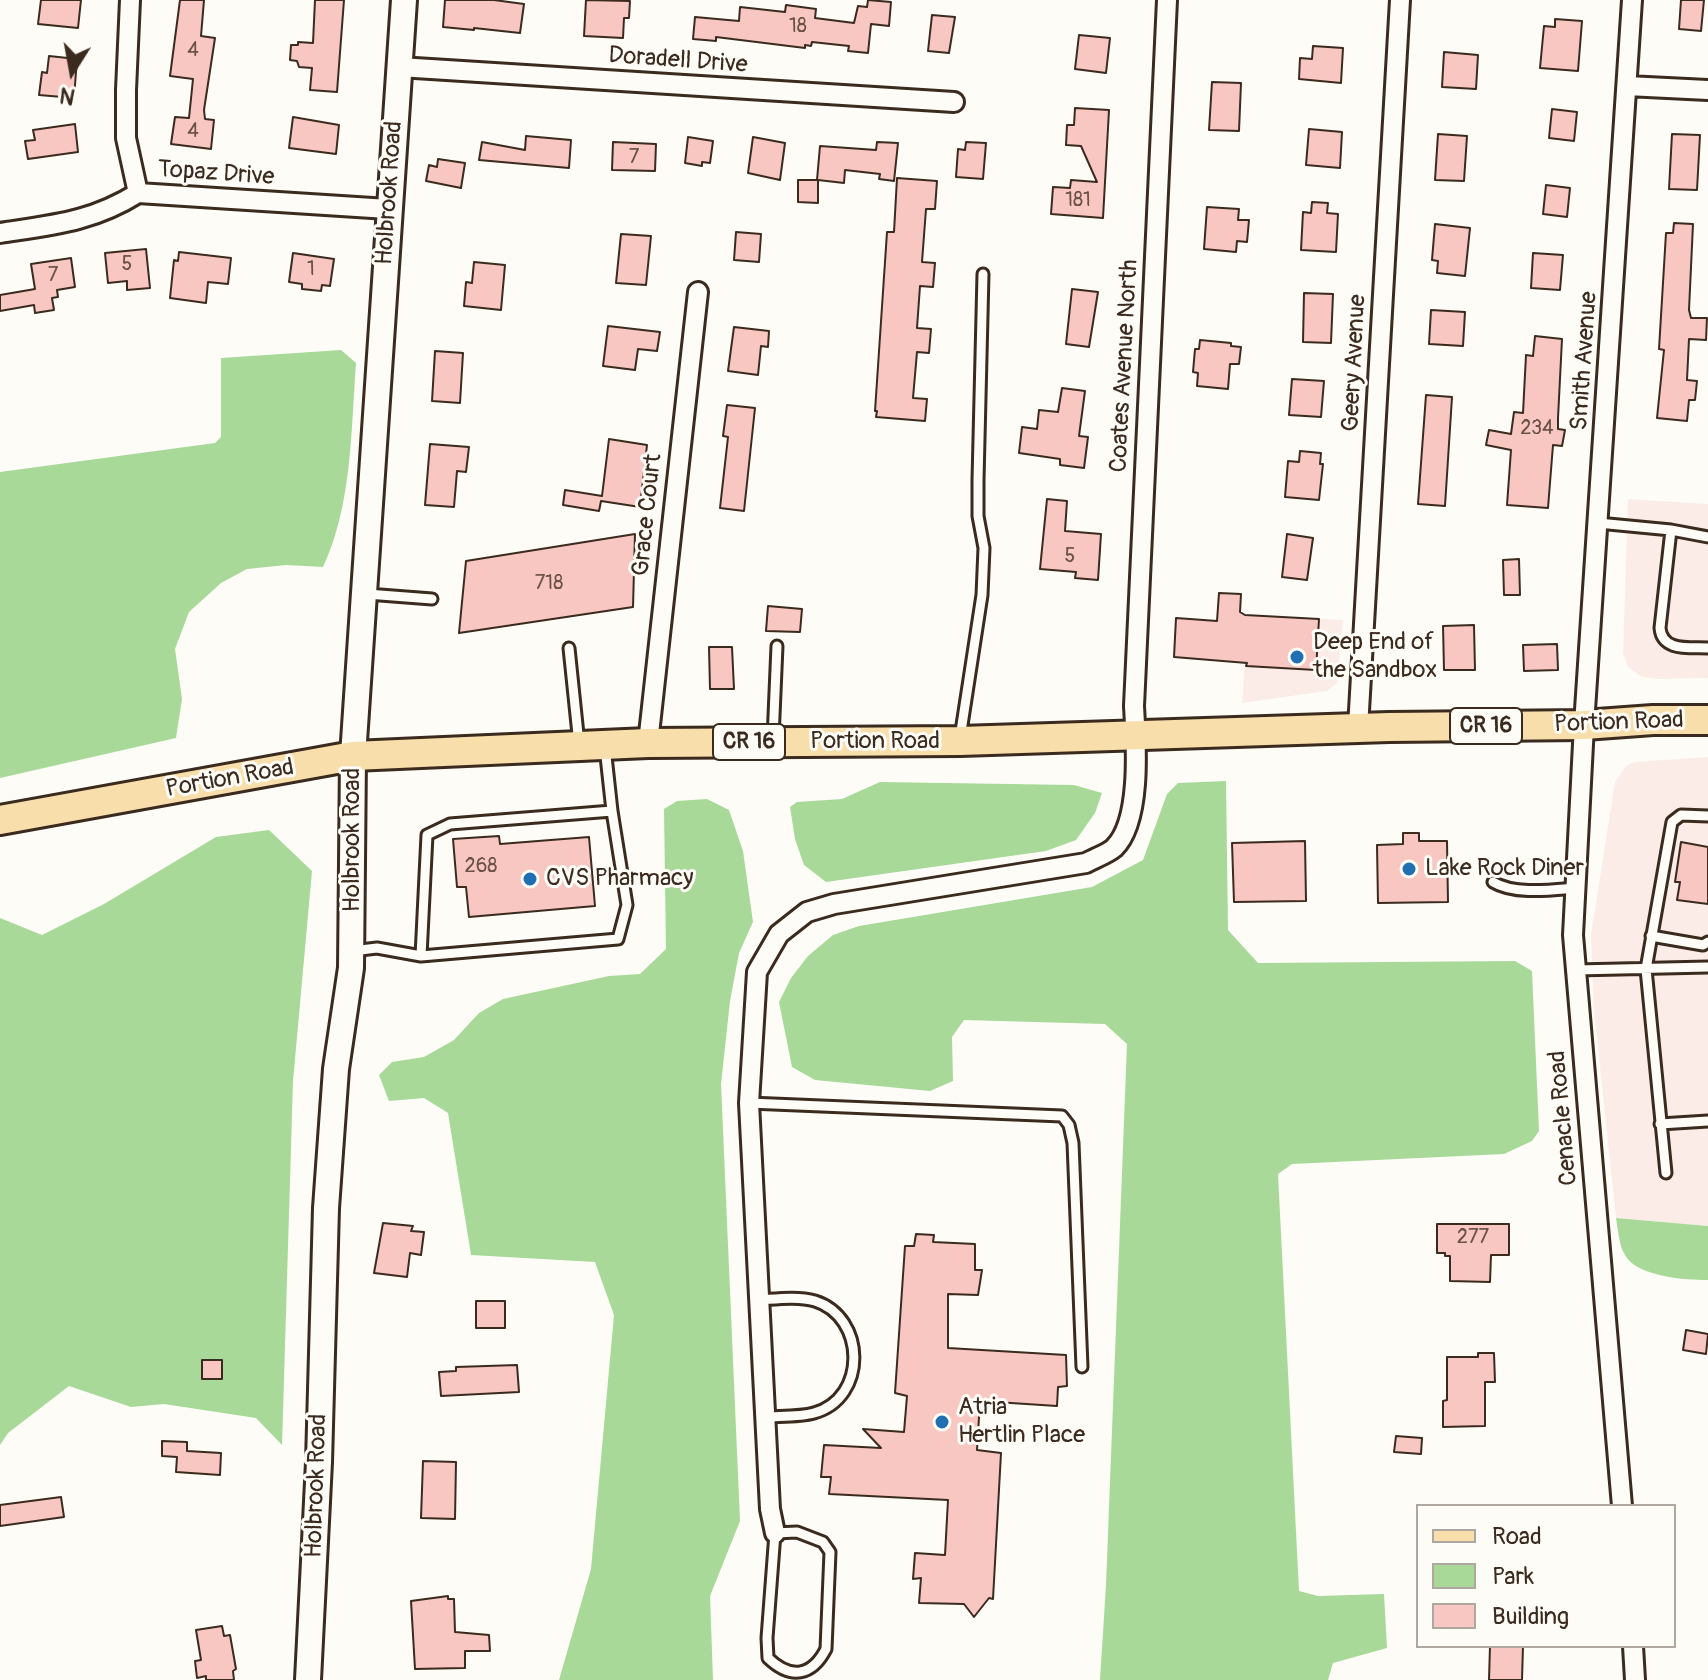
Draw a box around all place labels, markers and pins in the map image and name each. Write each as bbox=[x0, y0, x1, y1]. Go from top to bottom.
place label: Deep End of the Sandbox bbox=[1313, 629, 1437, 685]
marker: Deep End of the Sandbox bbox=[1288, 648, 1306, 666]
place label: Lake Rock Diner bbox=[1425, 855, 1584, 883]
marker: Lake Rock Diner bbox=[1400, 860, 1418, 878]
place label: CVS Pharmacy bbox=[546, 865, 694, 893]
marker: CVS Pharmacy bbox=[521, 870, 539, 888]
place label: Atria Hertlin Place bbox=[958, 1394, 1085, 1450]
marker: Atria Hertlin Place bbox=[933, 1413, 951, 1431]

